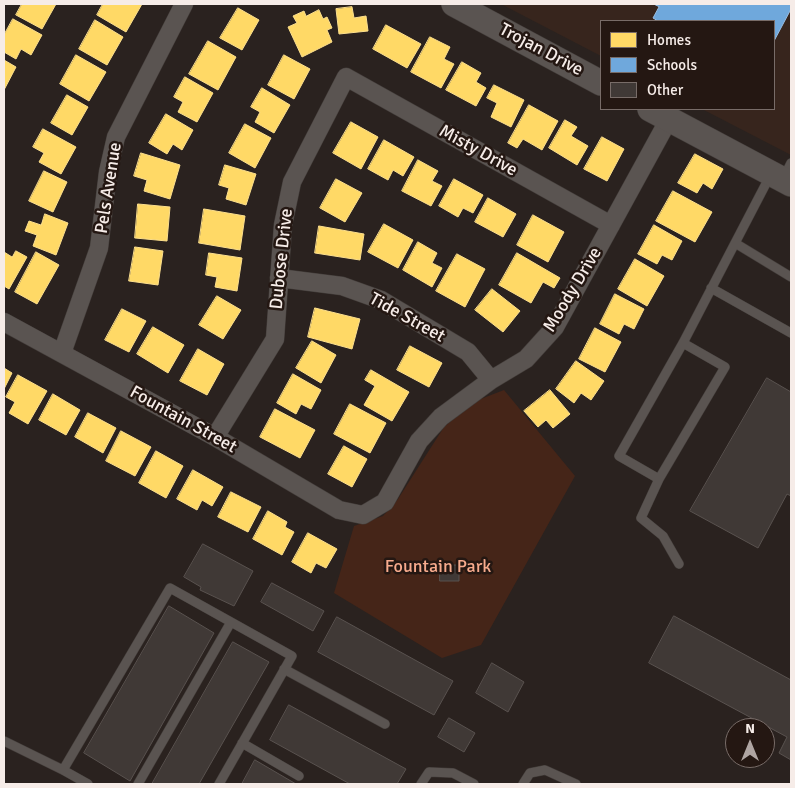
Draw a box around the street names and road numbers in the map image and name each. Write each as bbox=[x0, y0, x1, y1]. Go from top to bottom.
street label: Trojan Drive bbox=[495, 19, 587, 81]
street label: Misty Drive bbox=[435, 121, 521, 181]
street label: Pels Avenue bbox=[91, 141, 127, 235]
street label: Dubose Drive bbox=[266, 207, 298, 311]
street label: Moody Drive bbox=[539, 244, 607, 336]
street label: Tide Street bbox=[365, 288, 449, 348]
street label: Fountain Street bbox=[126, 382, 240, 458]

